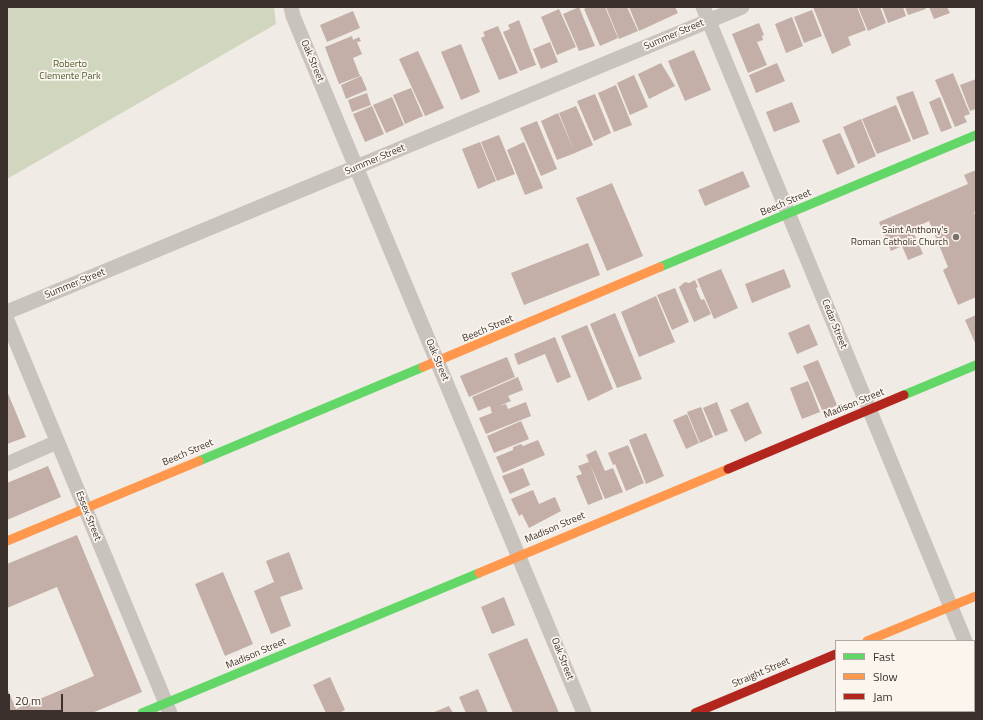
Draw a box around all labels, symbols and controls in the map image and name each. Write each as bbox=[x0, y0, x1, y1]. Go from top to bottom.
street label: Summer Street bbox=[642, 17, 706, 53]
street label: Oak Street bbox=[298, 38, 326, 84]
park label: Roberto Clemente Park bbox=[39, 59, 101, 82]
street label: Summer Street bbox=[343, 142, 407, 178]
street label: Beech Street bbox=[759, 187, 813, 219]
place label: Saint Anthony's Roman Catholic Church bbox=[851, 225, 948, 248]
marker: Saint Anthony's Roman Catholic Church bbox=[951, 232, 961, 242]
street label: Summer Street bbox=[43, 266, 107, 302]
street label: Cedar Street bbox=[819, 298, 849, 350]
street label: Beech Street bbox=[461, 313, 515, 345]
street label: Oak Street bbox=[423, 337, 451, 383]
street label: Madison Street bbox=[822, 386, 886, 422]
street label: Beech Street bbox=[161, 437, 215, 469]
street label: Essex Street bbox=[73, 489, 103, 543]
street label: Madison Street bbox=[523, 510, 587, 546]
street label: Madison Street bbox=[224, 636, 288, 672]
street label: Oak Street bbox=[548, 636, 576, 682]
legend bbox=[835, 640, 975, 712]
text: Fast bbox=[873, 647, 895, 666]
street label: Straight Street bbox=[730, 655, 792, 691]
text: Slow bbox=[873, 667, 898, 686]
scale bar bbox=[10, 686, 65, 712]
text: Jam bbox=[873, 687, 893, 706]
text: 20 m bbox=[15, 691, 41, 710]

